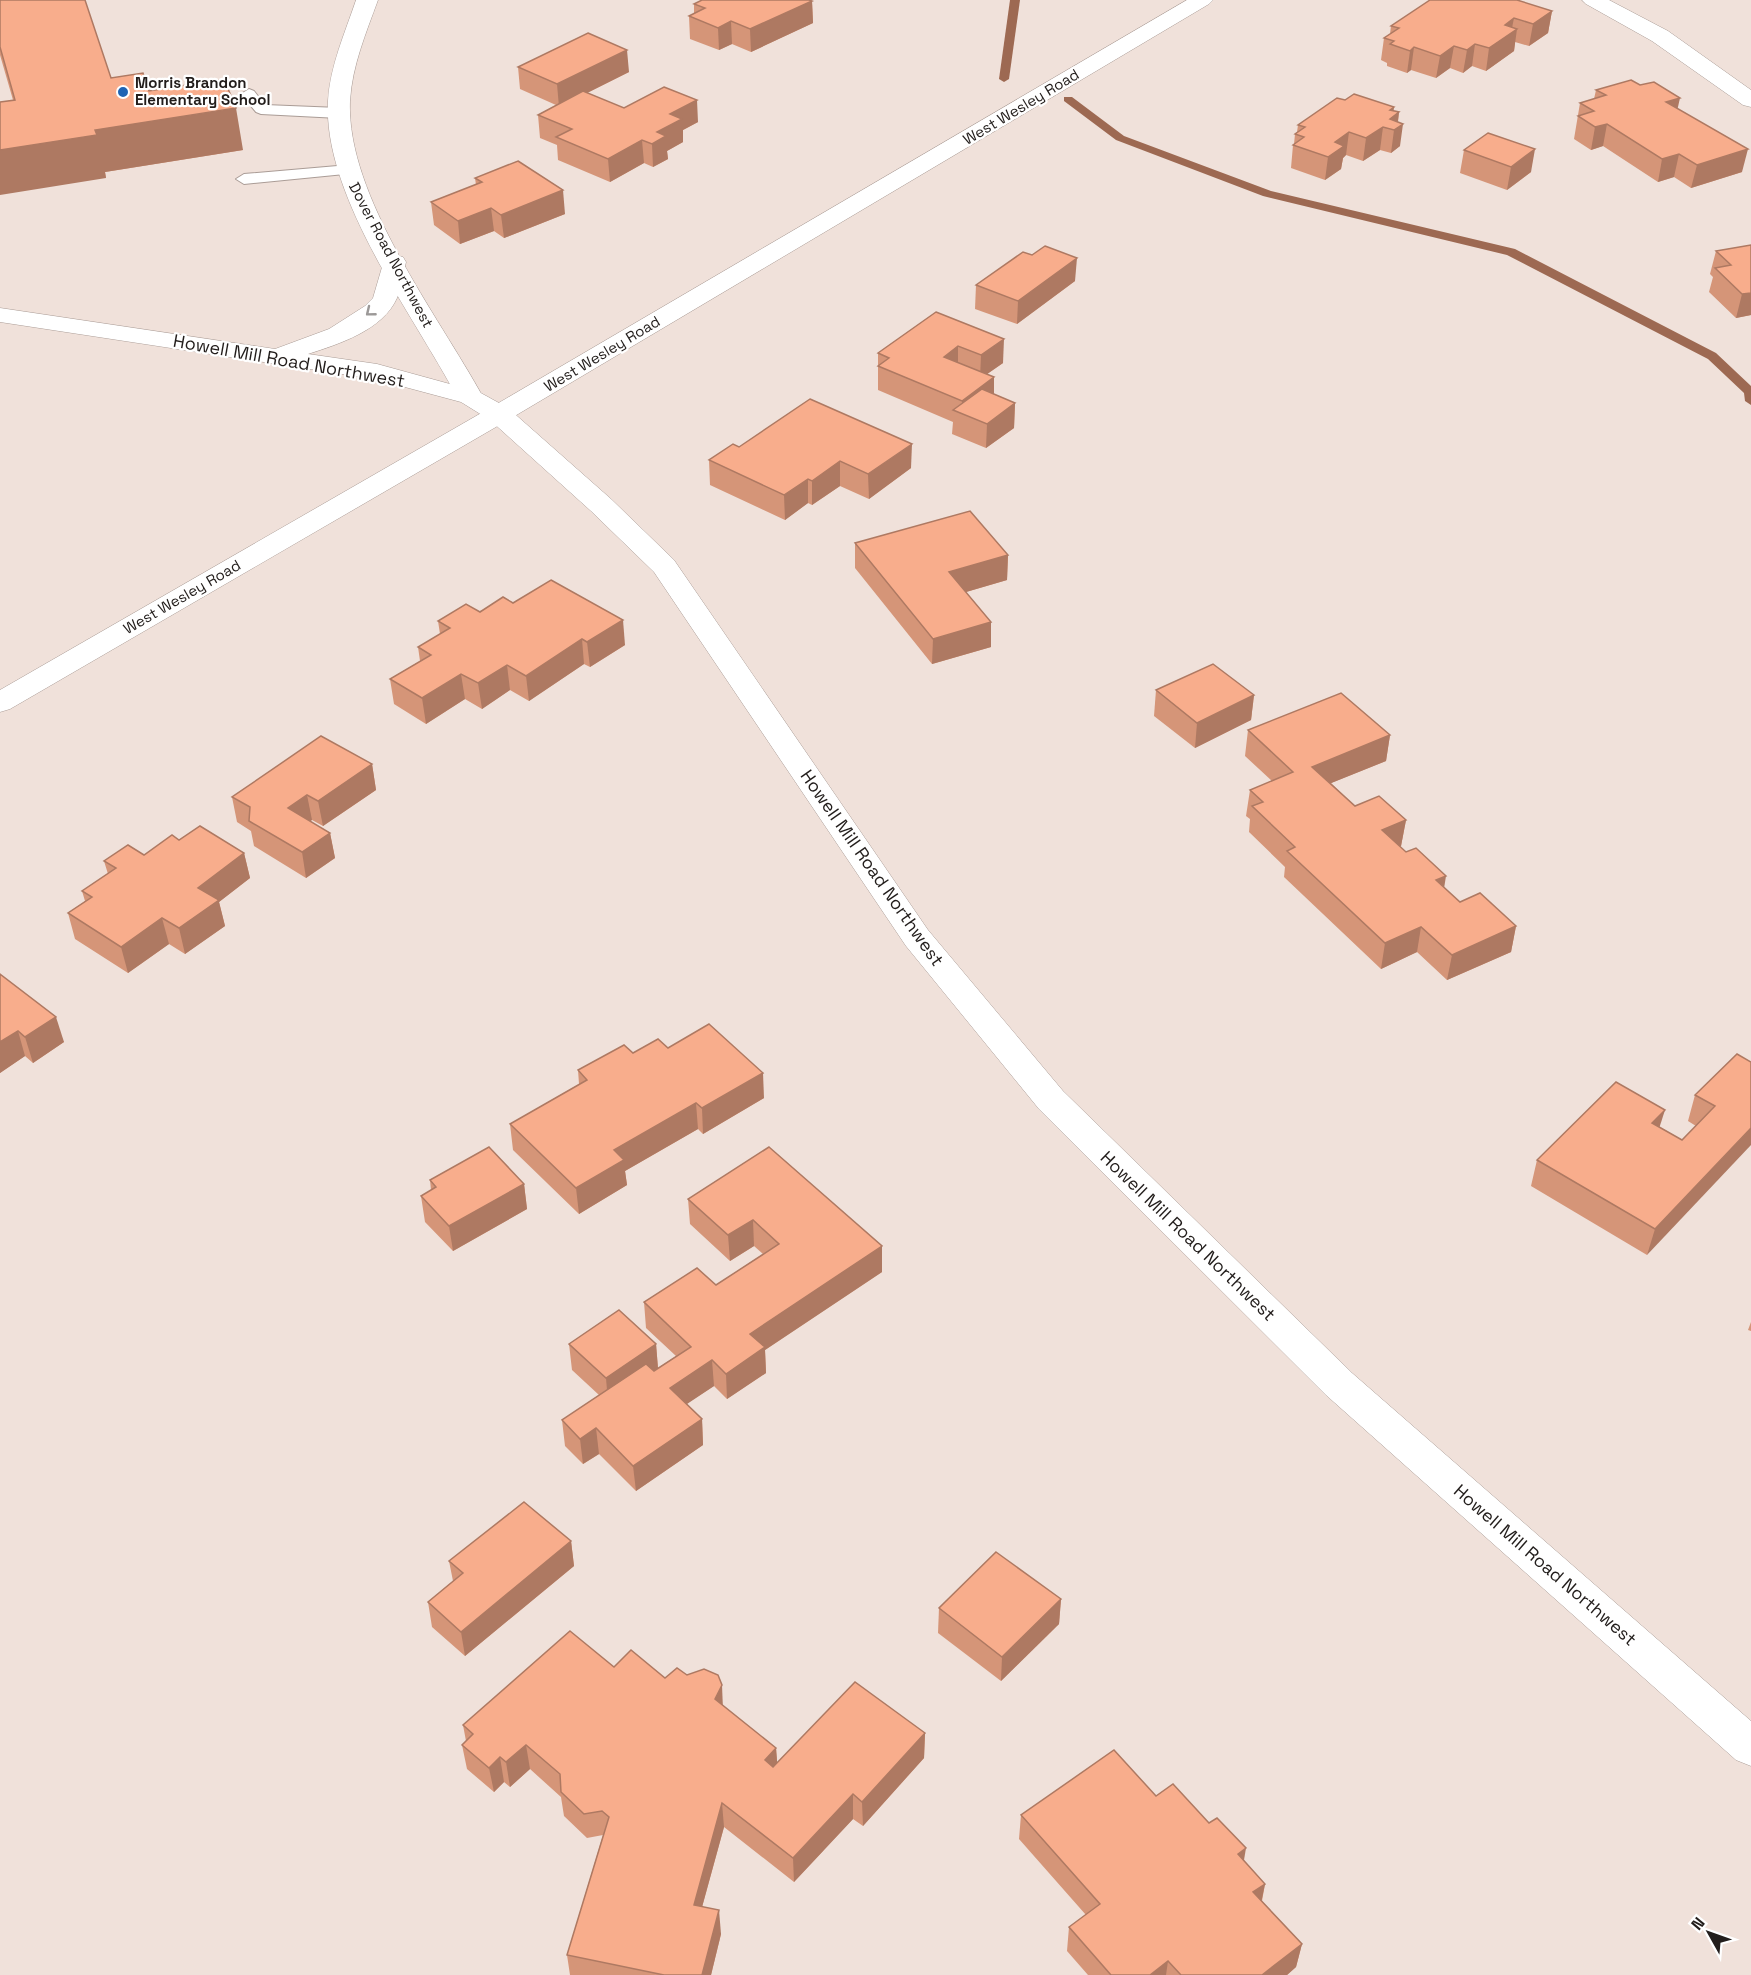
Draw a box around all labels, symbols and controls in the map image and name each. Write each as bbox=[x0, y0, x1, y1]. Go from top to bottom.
street label: West Wesley Road bbox=[959, 64, 1082, 149]
place label: Morris Brandon Elementary School bbox=[135, 73, 270, 109]
marker: Morris Brandon Elementary School bbox=[116, 85, 130, 99]
street label: Dover Road Northwest bbox=[345, 179, 438, 331]
one-way arrow bbox=[366, 305, 377, 316]
street label: West Wesley Road bbox=[540, 311, 663, 396]
street label: Howell Mill Road Northwest bbox=[171, 329, 407, 392]
street label: West Wesley Road bbox=[120, 555, 244, 638]
street label: Howell Mill Road Northwest bbox=[796, 765, 949, 971]
street label: Howell Mill Road Northwest bbox=[1096, 1146, 1281, 1325]
street label: Howell Mill Road Northwest bbox=[1449, 1479, 1642, 1650]
north arrow bbox=[1679, 1903, 1739, 1963]
text: N bbox=[1686, 1913, 1709, 1935]

